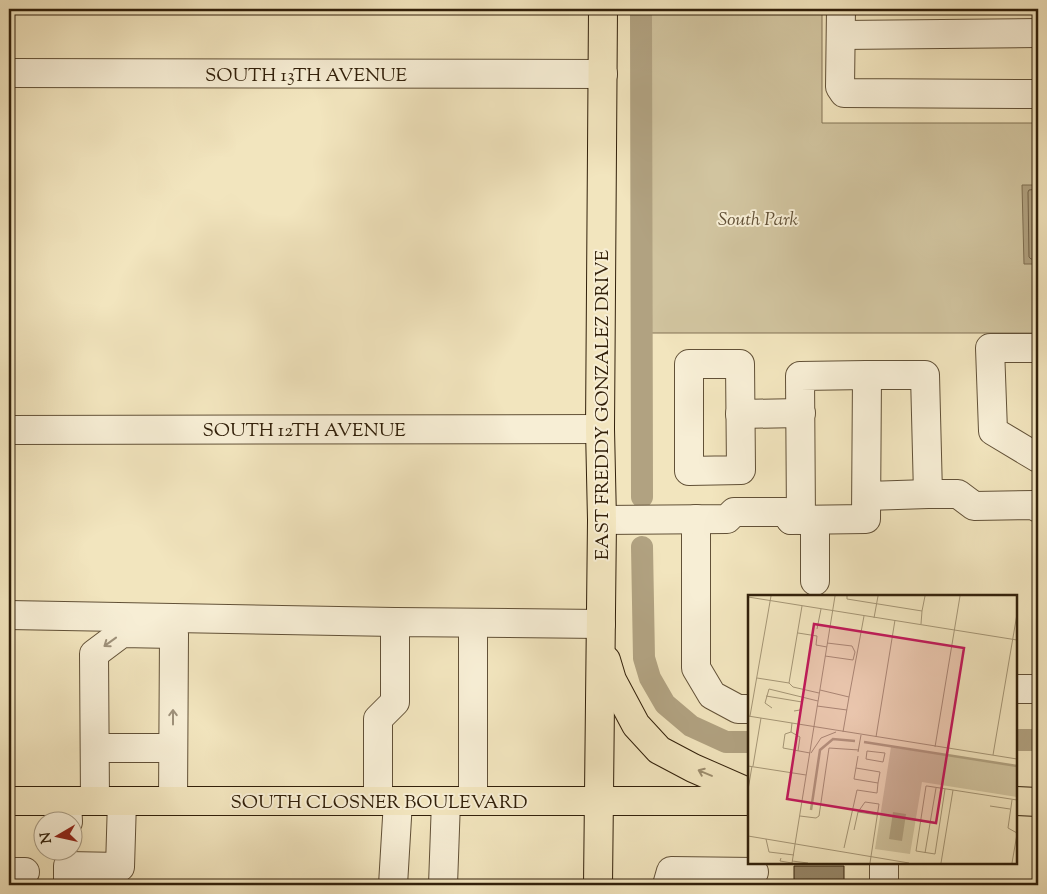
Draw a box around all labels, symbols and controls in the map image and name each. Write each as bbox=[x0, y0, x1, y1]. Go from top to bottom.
street label: SOUTH 13TH AVENUE bbox=[205, 63, 408, 90]
park label: South Park bbox=[718, 207, 798, 234]
street label: EAST FREDDY GONZALEZ DRIVE bbox=[590, 249, 617, 560]
street label: SOUTH 12TH AVENUE bbox=[202, 418, 406, 445]
inset map bbox=[748, 595, 1017, 864]
one-way arrow bbox=[103, 637, 117, 647]
one-way arrow bbox=[168, 709, 178, 726]
one-way arrow bbox=[698, 768, 713, 778]
street label: SOUTH CLOSNER BOULEVARD bbox=[230, 790, 528, 817]
north arrow bbox=[32, 812, 82, 862]
text: N bbox=[36, 831, 58, 845]

